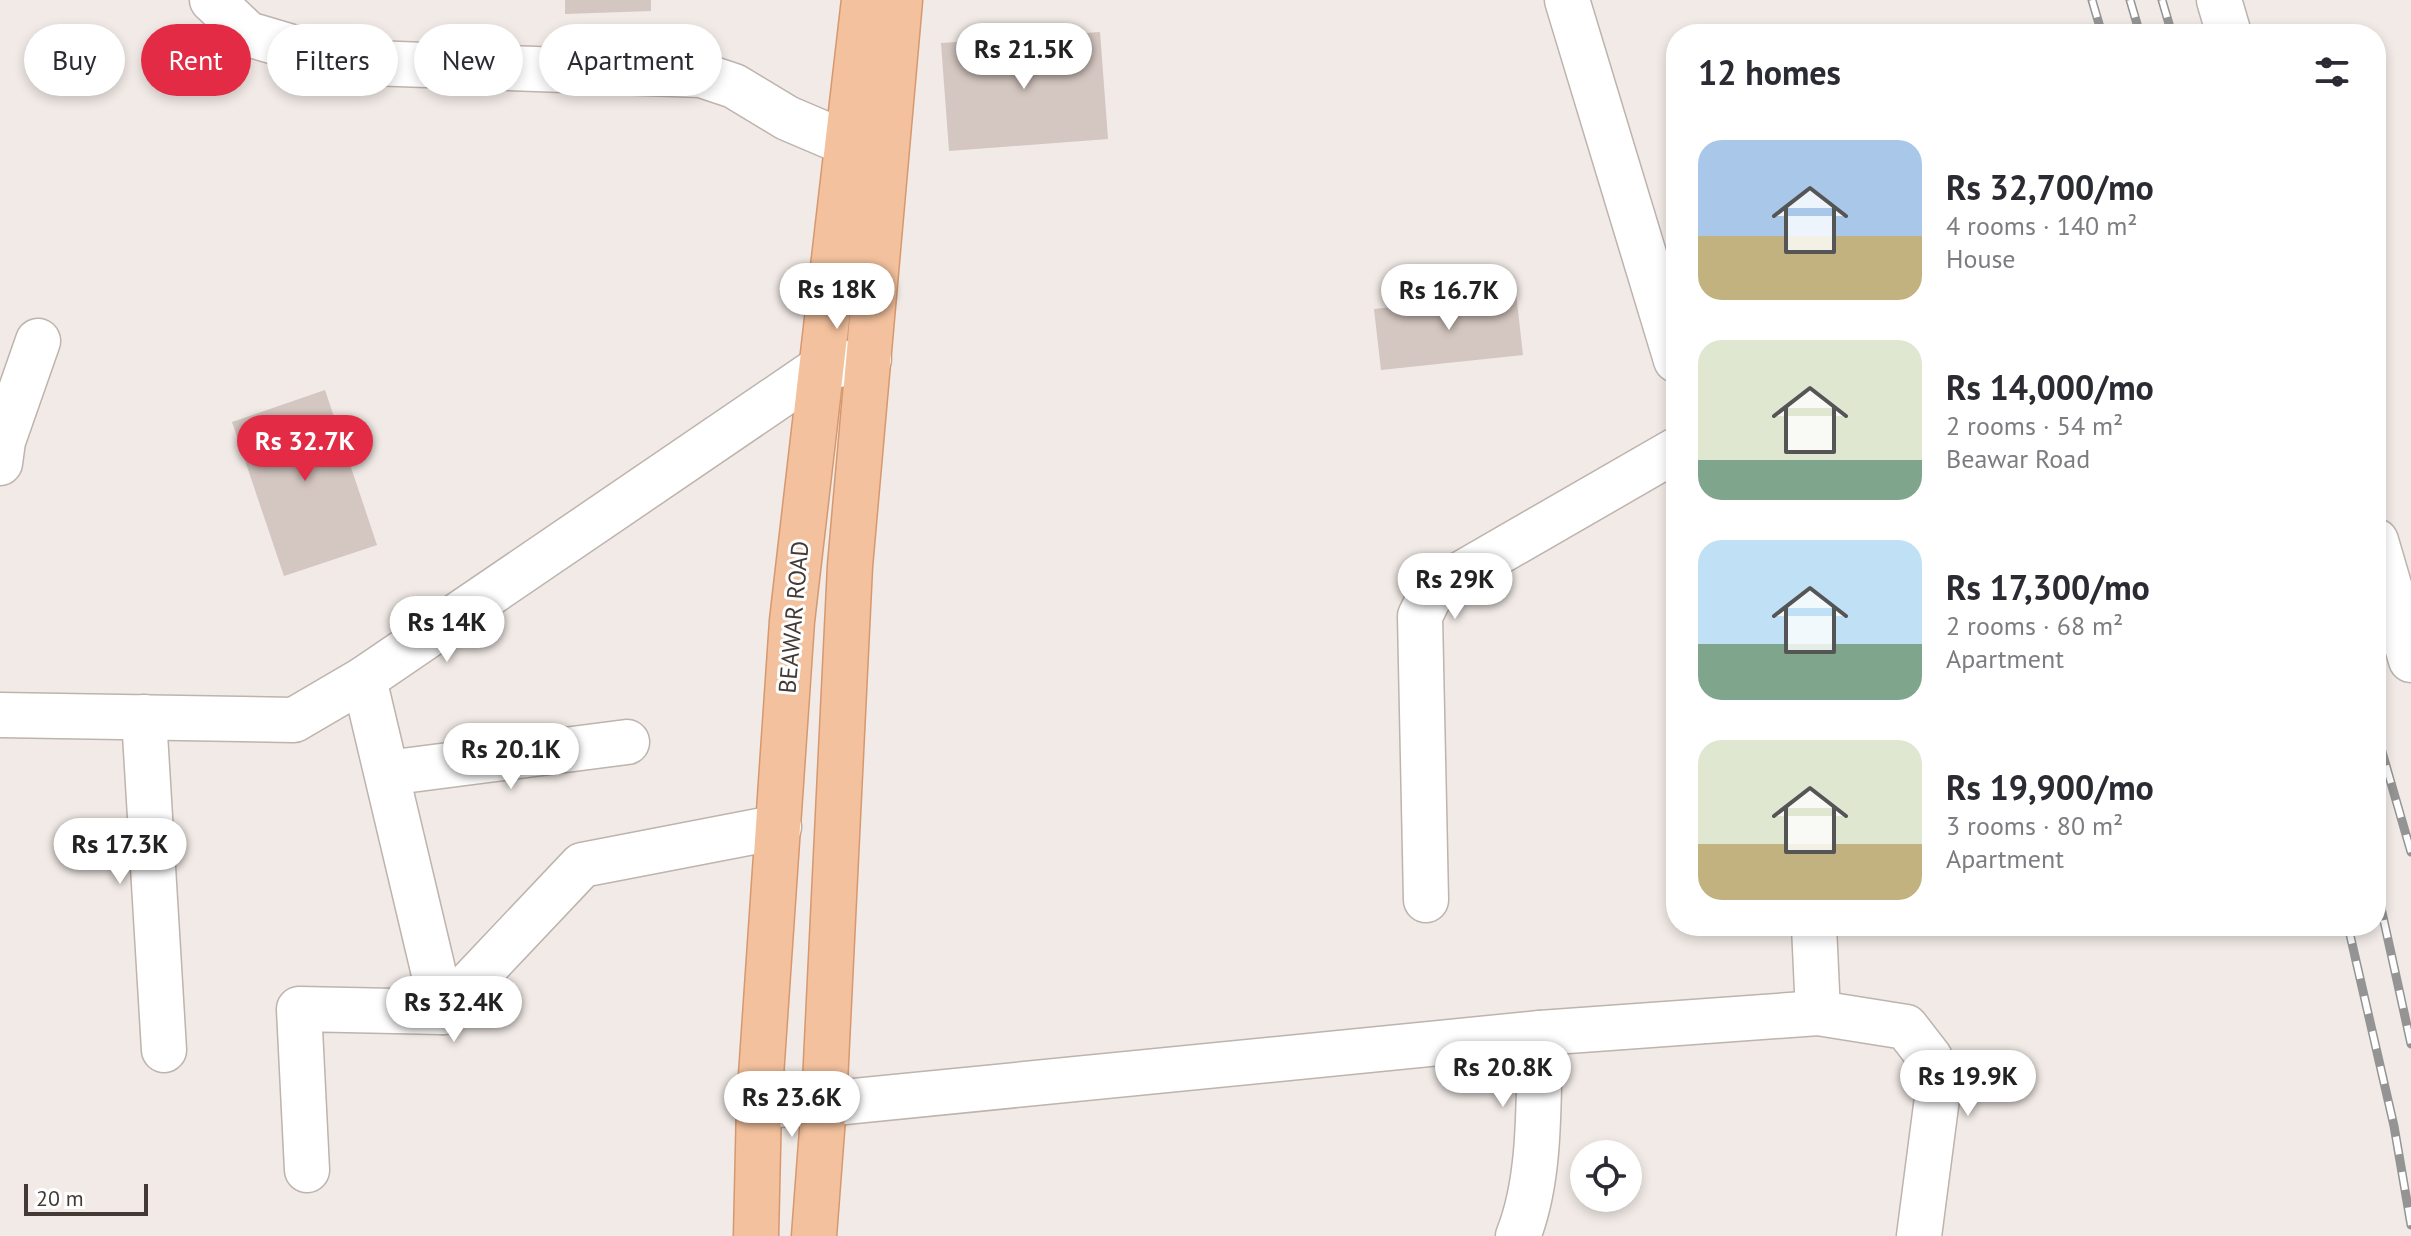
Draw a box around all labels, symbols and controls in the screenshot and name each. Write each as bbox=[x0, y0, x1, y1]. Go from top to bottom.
pin: Rs 21.5K bbox=[941, 23, 1107, 91]
chip: Buy bbox=[24, 24, 125, 96]
chip: Rent bbox=[141, 24, 251, 96]
chip: Filters bbox=[267, 24, 398, 96]
chip: New bbox=[414, 24, 523, 96]
chip: Apartment bbox=[539, 24, 722, 96]
text: Rs 21.5K bbox=[974, 32, 1074, 65]
text: 12 homes bbox=[1698, 50, 1841, 94]
icon: filters bbox=[2310, 50, 2354, 94]
text: Rs 32,700/mo bbox=[1946, 165, 2154, 209]
icon: home bbox=[1762, 172, 1858, 268]
text: 4 rooms · 140 m² bbox=[1946, 209, 2138, 242]
text: House bbox=[1946, 242, 2016, 275]
pin: Rs 18K bbox=[772, 263, 902, 331]
pin: Rs 16.7K bbox=[1366, 264, 1532, 332]
text: Rs 18K bbox=[798, 272, 876, 305]
text: Rs 16.7K bbox=[1399, 273, 1499, 306]
text: Rs 14,000/mo bbox=[1946, 365, 2154, 409]
icon: home bbox=[1762, 372, 1858, 468]
text: 2 rooms · 54 m² bbox=[1946, 409, 2123, 442]
pin: Rs 32.7K bbox=[222, 415, 388, 483]
text: Rs 32.7K bbox=[255, 424, 355, 457]
text: Beawar Road bbox=[1946, 442, 2090, 475]
street label: BEAWAR ROAD bbox=[771, 539, 816, 694]
pin: Rs 29K bbox=[1390, 553, 1520, 621]
text: Rs 29K bbox=[1416, 562, 1494, 595]
text: Rs 17,300/mo bbox=[1946, 565, 2150, 609]
icon: home bbox=[1762, 572, 1858, 668]
pin: Rs 14K bbox=[382, 596, 512, 664]
text: Rs 14K bbox=[408, 605, 486, 638]
text: 2 rooms · 68 m² bbox=[1946, 609, 2123, 642]
text: Apartment bbox=[1946, 642, 2064, 675]
pin: Rs 20.1K bbox=[428, 723, 594, 791]
text: Rs 20.1K bbox=[461, 732, 561, 765]
text: Rs 19,900/mo bbox=[1946, 765, 2154, 809]
icon: home bbox=[1762, 772, 1858, 868]
text: 3 rooms · 80 m² bbox=[1946, 809, 2123, 842]
pin: Rs 17.3K bbox=[37, 818, 203, 886]
text: Rs 17.3K bbox=[72, 827, 168, 860]
text: Apartment bbox=[1946, 842, 2064, 875]
pin: Rs 32.4K bbox=[371, 976, 537, 1044]
text: Rs 32.4K bbox=[404, 985, 504, 1018]
pin: Rs 20.8K bbox=[1420, 1041, 1586, 1109]
text: Rs 20.8K bbox=[1453, 1050, 1553, 1083]
pin: Rs 19.9K bbox=[1885, 1050, 2051, 1118]
text: Rs 19.9K bbox=[1918, 1059, 2018, 1092]
pin: Rs 23.6K bbox=[709, 1071, 875, 1139]
text: Rs 23.6K bbox=[742, 1080, 842, 1113]
map controls bbox=[1570, 1140, 1642, 1212]
button: locate bbox=[1570, 1140, 1642, 1212]
scale bar bbox=[24, 1180, 148, 1216]
text: 20 m bbox=[36, 1184, 84, 1212]

